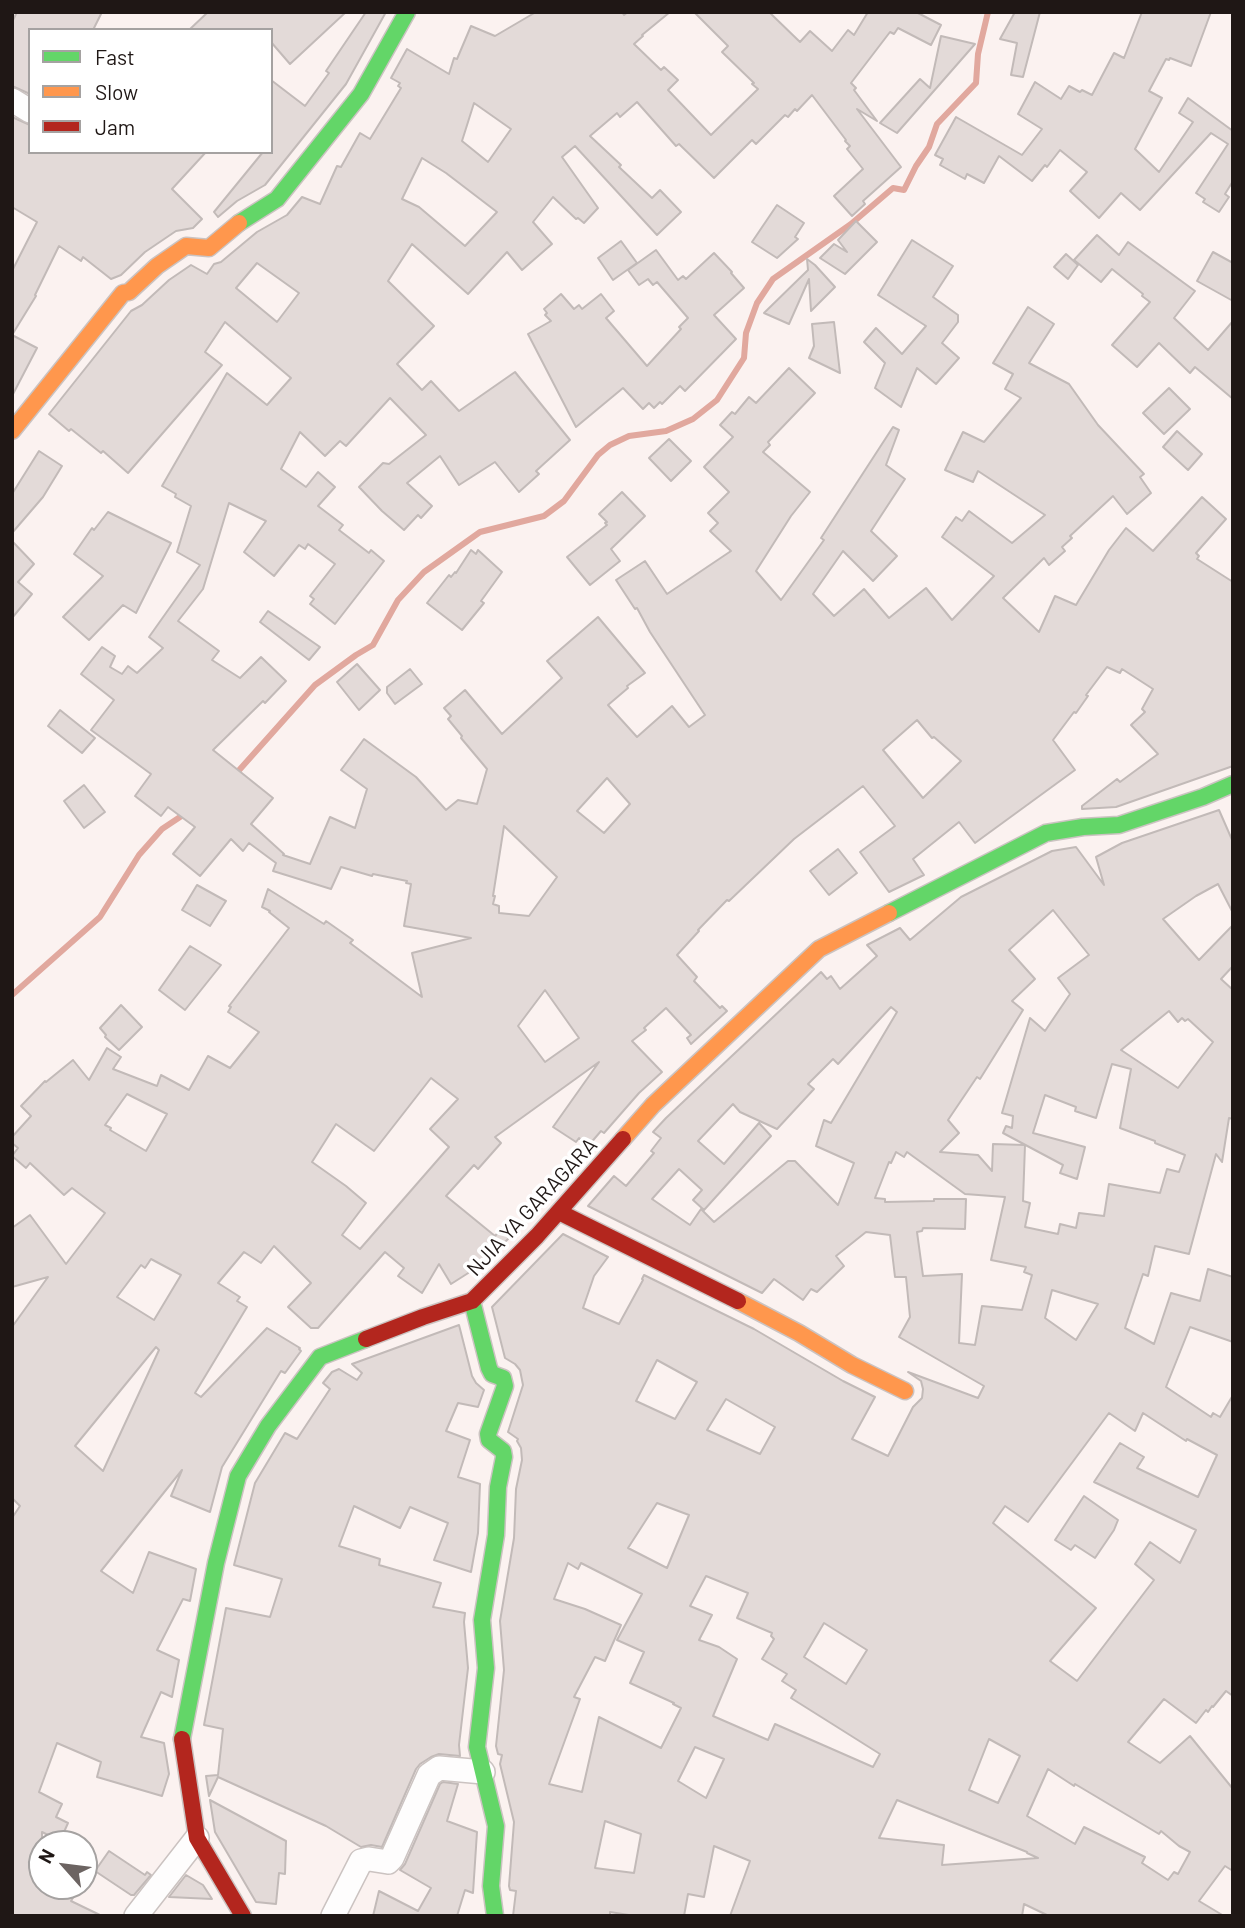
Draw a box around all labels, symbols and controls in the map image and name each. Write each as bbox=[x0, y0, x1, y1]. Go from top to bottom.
legend bbox=[28, 28, 273, 154]
text: Fast bbox=[95, 44, 135, 69]
text: Slow bbox=[95, 79, 138, 104]
text: Jam bbox=[95, 114, 135, 139]
street label: NJIA YA GARAGARA bbox=[462, 1133, 602, 1281]
north arrow bbox=[28, 1830, 98, 1900]
text: N bbox=[33, 1845, 59, 1867]

